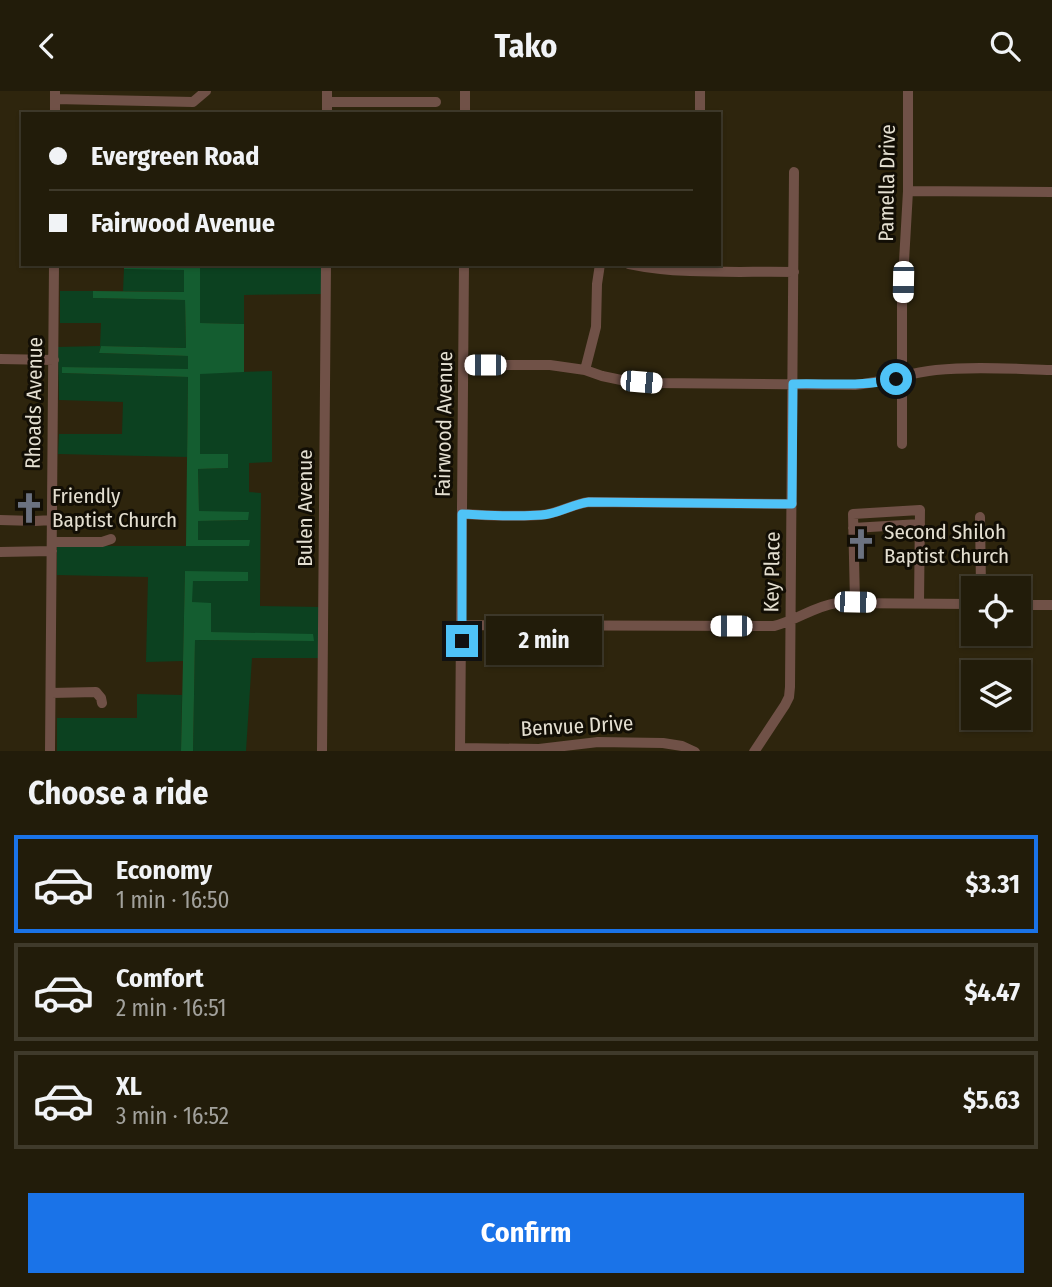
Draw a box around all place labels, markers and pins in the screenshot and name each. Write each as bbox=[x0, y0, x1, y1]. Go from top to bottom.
place label: Friendly Baptist Church bbox=[52, 483, 177, 533]
church icon: Friendly Baptist Church bbox=[12, 491, 46, 525]
place label: Second Shiloh Baptist Church bbox=[884, 519, 1009, 569]
church icon: Second Shiloh Baptist Church bbox=[844, 527, 878, 561]

